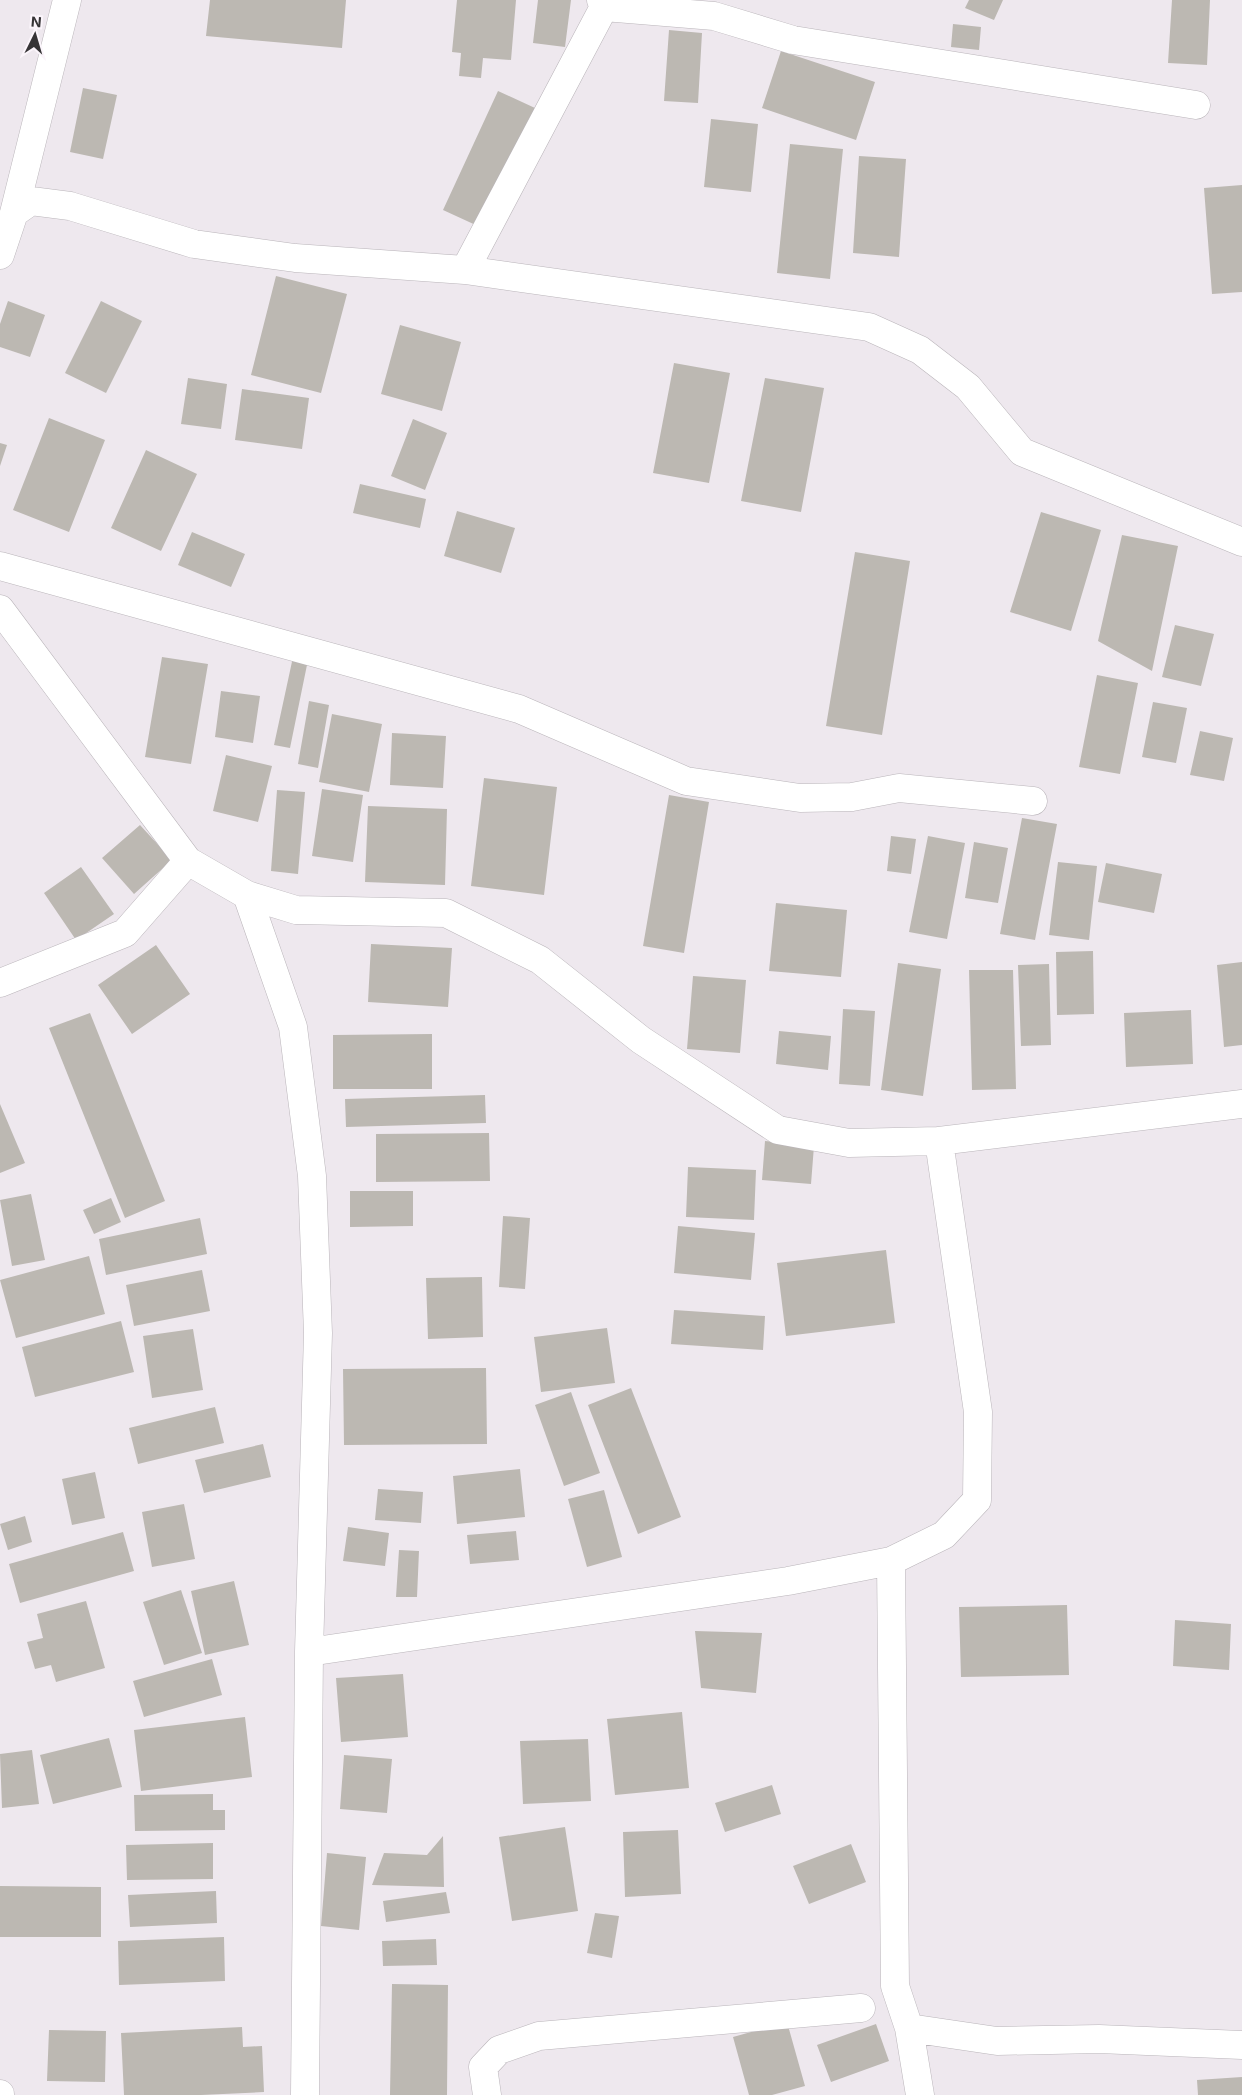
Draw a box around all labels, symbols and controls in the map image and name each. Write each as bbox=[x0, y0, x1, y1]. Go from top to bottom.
north arrow bbox=[10, 10, 60, 60]
text: N bbox=[30, 13, 42, 30]

